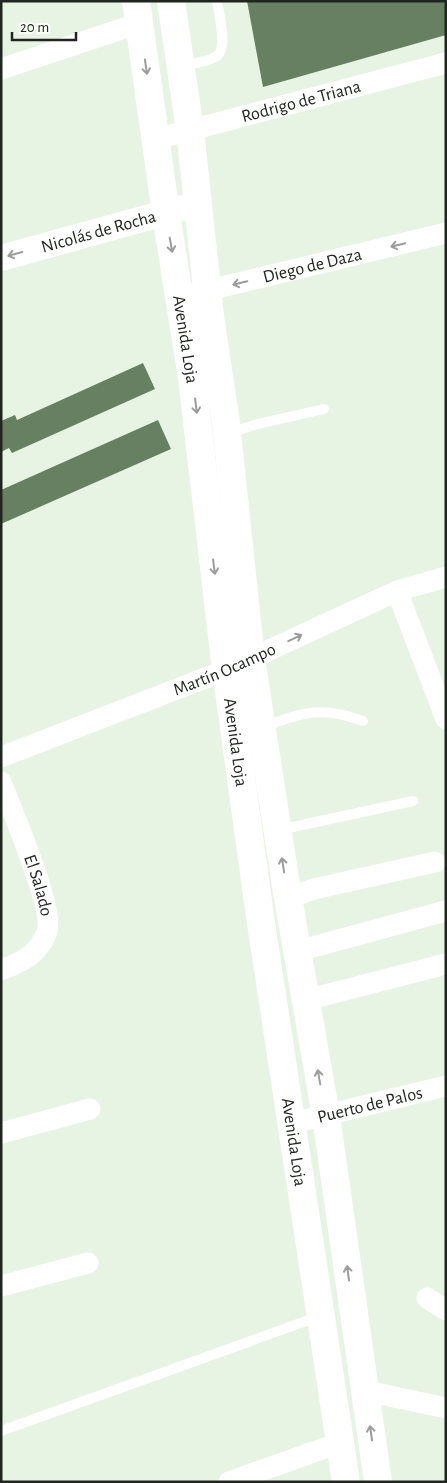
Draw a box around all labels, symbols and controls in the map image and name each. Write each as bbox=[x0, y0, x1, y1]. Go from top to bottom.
scale bar bbox=[12, 10, 76, 42]
text: 20 m bbox=[20, 20, 49, 35]
one-way arrow bbox=[141, 58, 151, 74]
street label: Rodrigo de Triana bbox=[240, 78, 363, 126]
street label: Nicolás de Rocha bbox=[39, 208, 158, 257]
one-way arrow bbox=[167, 237, 177, 253]
one-way arrow bbox=[391, 240, 407, 250]
street label: Diego de Daza bbox=[261, 246, 364, 287]
one-way arrow bbox=[7, 250, 23, 259]
one-way arrow bbox=[233, 279, 249, 288]
street label: Avenida Loja bbox=[169, 294, 201, 385]
one-way arrow bbox=[191, 397, 201, 413]
one-way arrow bbox=[209, 559, 219, 575]
one-way arrow bbox=[288, 633, 303, 643]
street label: Martín Ocampo bbox=[171, 640, 279, 699]
street label: Avenida Loja bbox=[220, 697, 250, 788]
street label: El Salado bbox=[20, 852, 55, 918]
one-way arrow bbox=[278, 858, 288, 874]
one-way arrow bbox=[313, 1070, 323, 1086]
street label: Puerto de Palos bbox=[316, 1084, 424, 1127]
street label: Avenida Loja bbox=[278, 1097, 309, 1188]
one-way arrow bbox=[343, 1265, 353, 1281]
one-way arrow bbox=[366, 1426, 376, 1442]

